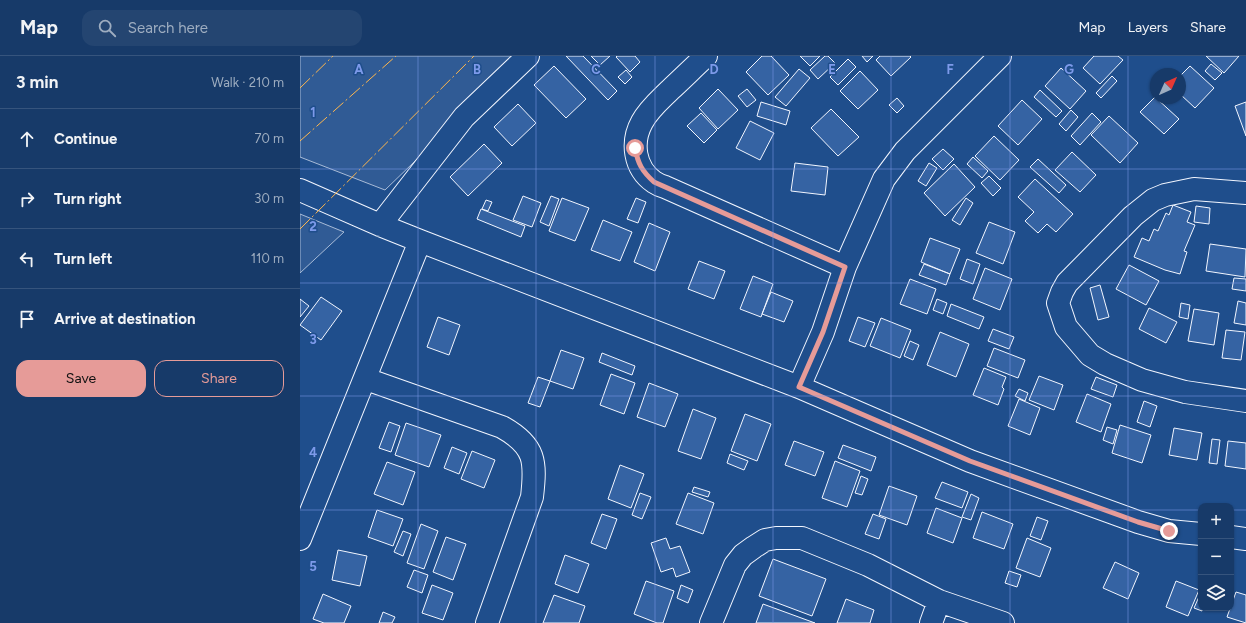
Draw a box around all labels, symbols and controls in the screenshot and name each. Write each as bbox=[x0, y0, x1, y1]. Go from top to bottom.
search box bbox=[82, 10, 362, 46]
text: Map bbox=[20, 16, 58, 39]
icon: search bbox=[96, 17, 118, 39]
text: Search here bbox=[128, 19, 208, 37]
text: Map bbox=[1078, 19, 1106, 36]
text: Layers bbox=[1128, 19, 1168, 36]
text: Share bbox=[1190, 19, 1226, 36]
text: A bbox=[354, 62, 364, 77]
text: B bbox=[473, 62, 481, 77]
text: C bbox=[591, 62, 601, 77]
text: D bbox=[709, 62, 719, 77]
text: E bbox=[828, 62, 836, 77]
text: F bbox=[946, 62, 954, 77]
text: G bbox=[1064, 62, 1074, 77]
north arrow bbox=[1150, 68, 1186, 104]
text: 3 min bbox=[16, 72, 58, 92]
text: Walk · 210 m bbox=[211, 75, 284, 90]
text: 1 bbox=[310, 105, 316, 120]
icon: ahead bbox=[16, 128, 38, 150]
text: Continue bbox=[54, 130, 117, 148]
text: 70 m bbox=[254, 131, 284, 146]
route start bbox=[626, 139, 644, 157]
icon: right bbox=[16, 188, 38, 210]
text: Turn right bbox=[54, 190, 122, 208]
text: 30 m bbox=[254, 191, 284, 206]
text: 2 bbox=[309, 219, 317, 234]
icon: left bbox=[16, 248, 38, 270]
text: Turn left bbox=[54, 250, 112, 268]
text: 110 m bbox=[251, 251, 284, 266]
icon: arrive bbox=[16, 308, 38, 330]
text: Arrive at destination bbox=[54, 310, 195, 328]
text: 3 bbox=[309, 332, 317, 347]
button: Save bbox=[16, 360, 146, 397]
button: Share bbox=[154, 360, 284, 397]
text: 4 bbox=[309, 445, 317, 460]
map controls bbox=[1198, 503, 1234, 611]
button: + bbox=[1198, 503, 1234, 539]
route end bbox=[1160, 522, 1178, 540]
button: − bbox=[1198, 539, 1234, 575]
text: 5 bbox=[309, 559, 317, 574]
button: layers bbox=[1198, 575, 1234, 611]

